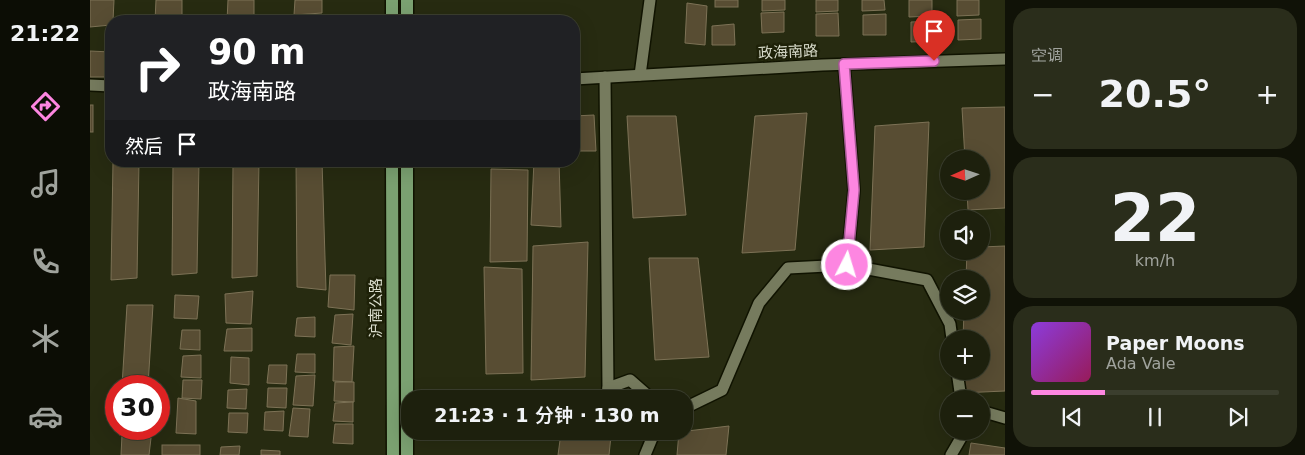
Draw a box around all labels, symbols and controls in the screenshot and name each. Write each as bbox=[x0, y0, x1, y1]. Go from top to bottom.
pin bbox=[913, 10, 955, 61]
icon: arrive bbox=[920, 17, 948, 45]
text: 21:22 bbox=[10, 21, 80, 46]
text: 90 m bbox=[208, 32, 305, 72]
icon: right bbox=[125, 35, 190, 100]
street label: 政海南路 bbox=[758, 41, 818, 63]
text: 空调 bbox=[1031, 46, 1063, 65]
text: 20.5° bbox=[1099, 72, 1211, 116]
text: − bbox=[1031, 78, 1054, 111]
text: + bbox=[1256, 78, 1279, 111]
text: 政海南路 bbox=[208, 79, 296, 104]
icon: directions bbox=[28, 89, 63, 124]
icon: arrive bbox=[173, 130, 201, 158]
text: 然后 bbox=[125, 135, 163, 157]
north arrow bbox=[940, 150, 990, 200]
map controls bbox=[940, 150, 990, 440]
icon: music bbox=[28, 166, 63, 201]
text: 22 bbox=[1110, 181, 1200, 256]
button: sound bbox=[940, 210, 990, 260]
position arrow bbox=[820, 238, 872, 290]
icon: phone bbox=[28, 244, 63, 279]
text: km/h bbox=[1135, 251, 1175, 270]
button: layers bbox=[940, 270, 990, 320]
street label: 沪南公路 bbox=[367, 278, 385, 338]
icon: climate bbox=[28, 321, 63, 356]
button: + bbox=[940, 330, 990, 380]
text: Paper Moons bbox=[1106, 332, 1245, 354]
text: Ada Vale bbox=[1106, 354, 1176, 373]
speed limit sign: 30 bbox=[105, 375, 170, 440]
button: − bbox=[940, 390, 990, 440]
icon: car bbox=[28, 399, 63, 434]
icon: previous bbox=[1058, 403, 1086, 431]
icon: pause bbox=[1141, 403, 1169, 431]
icon: next bbox=[1224, 403, 1252, 431]
text: 21:23 · 1 分钟 · 130 m bbox=[434, 404, 660, 426]

